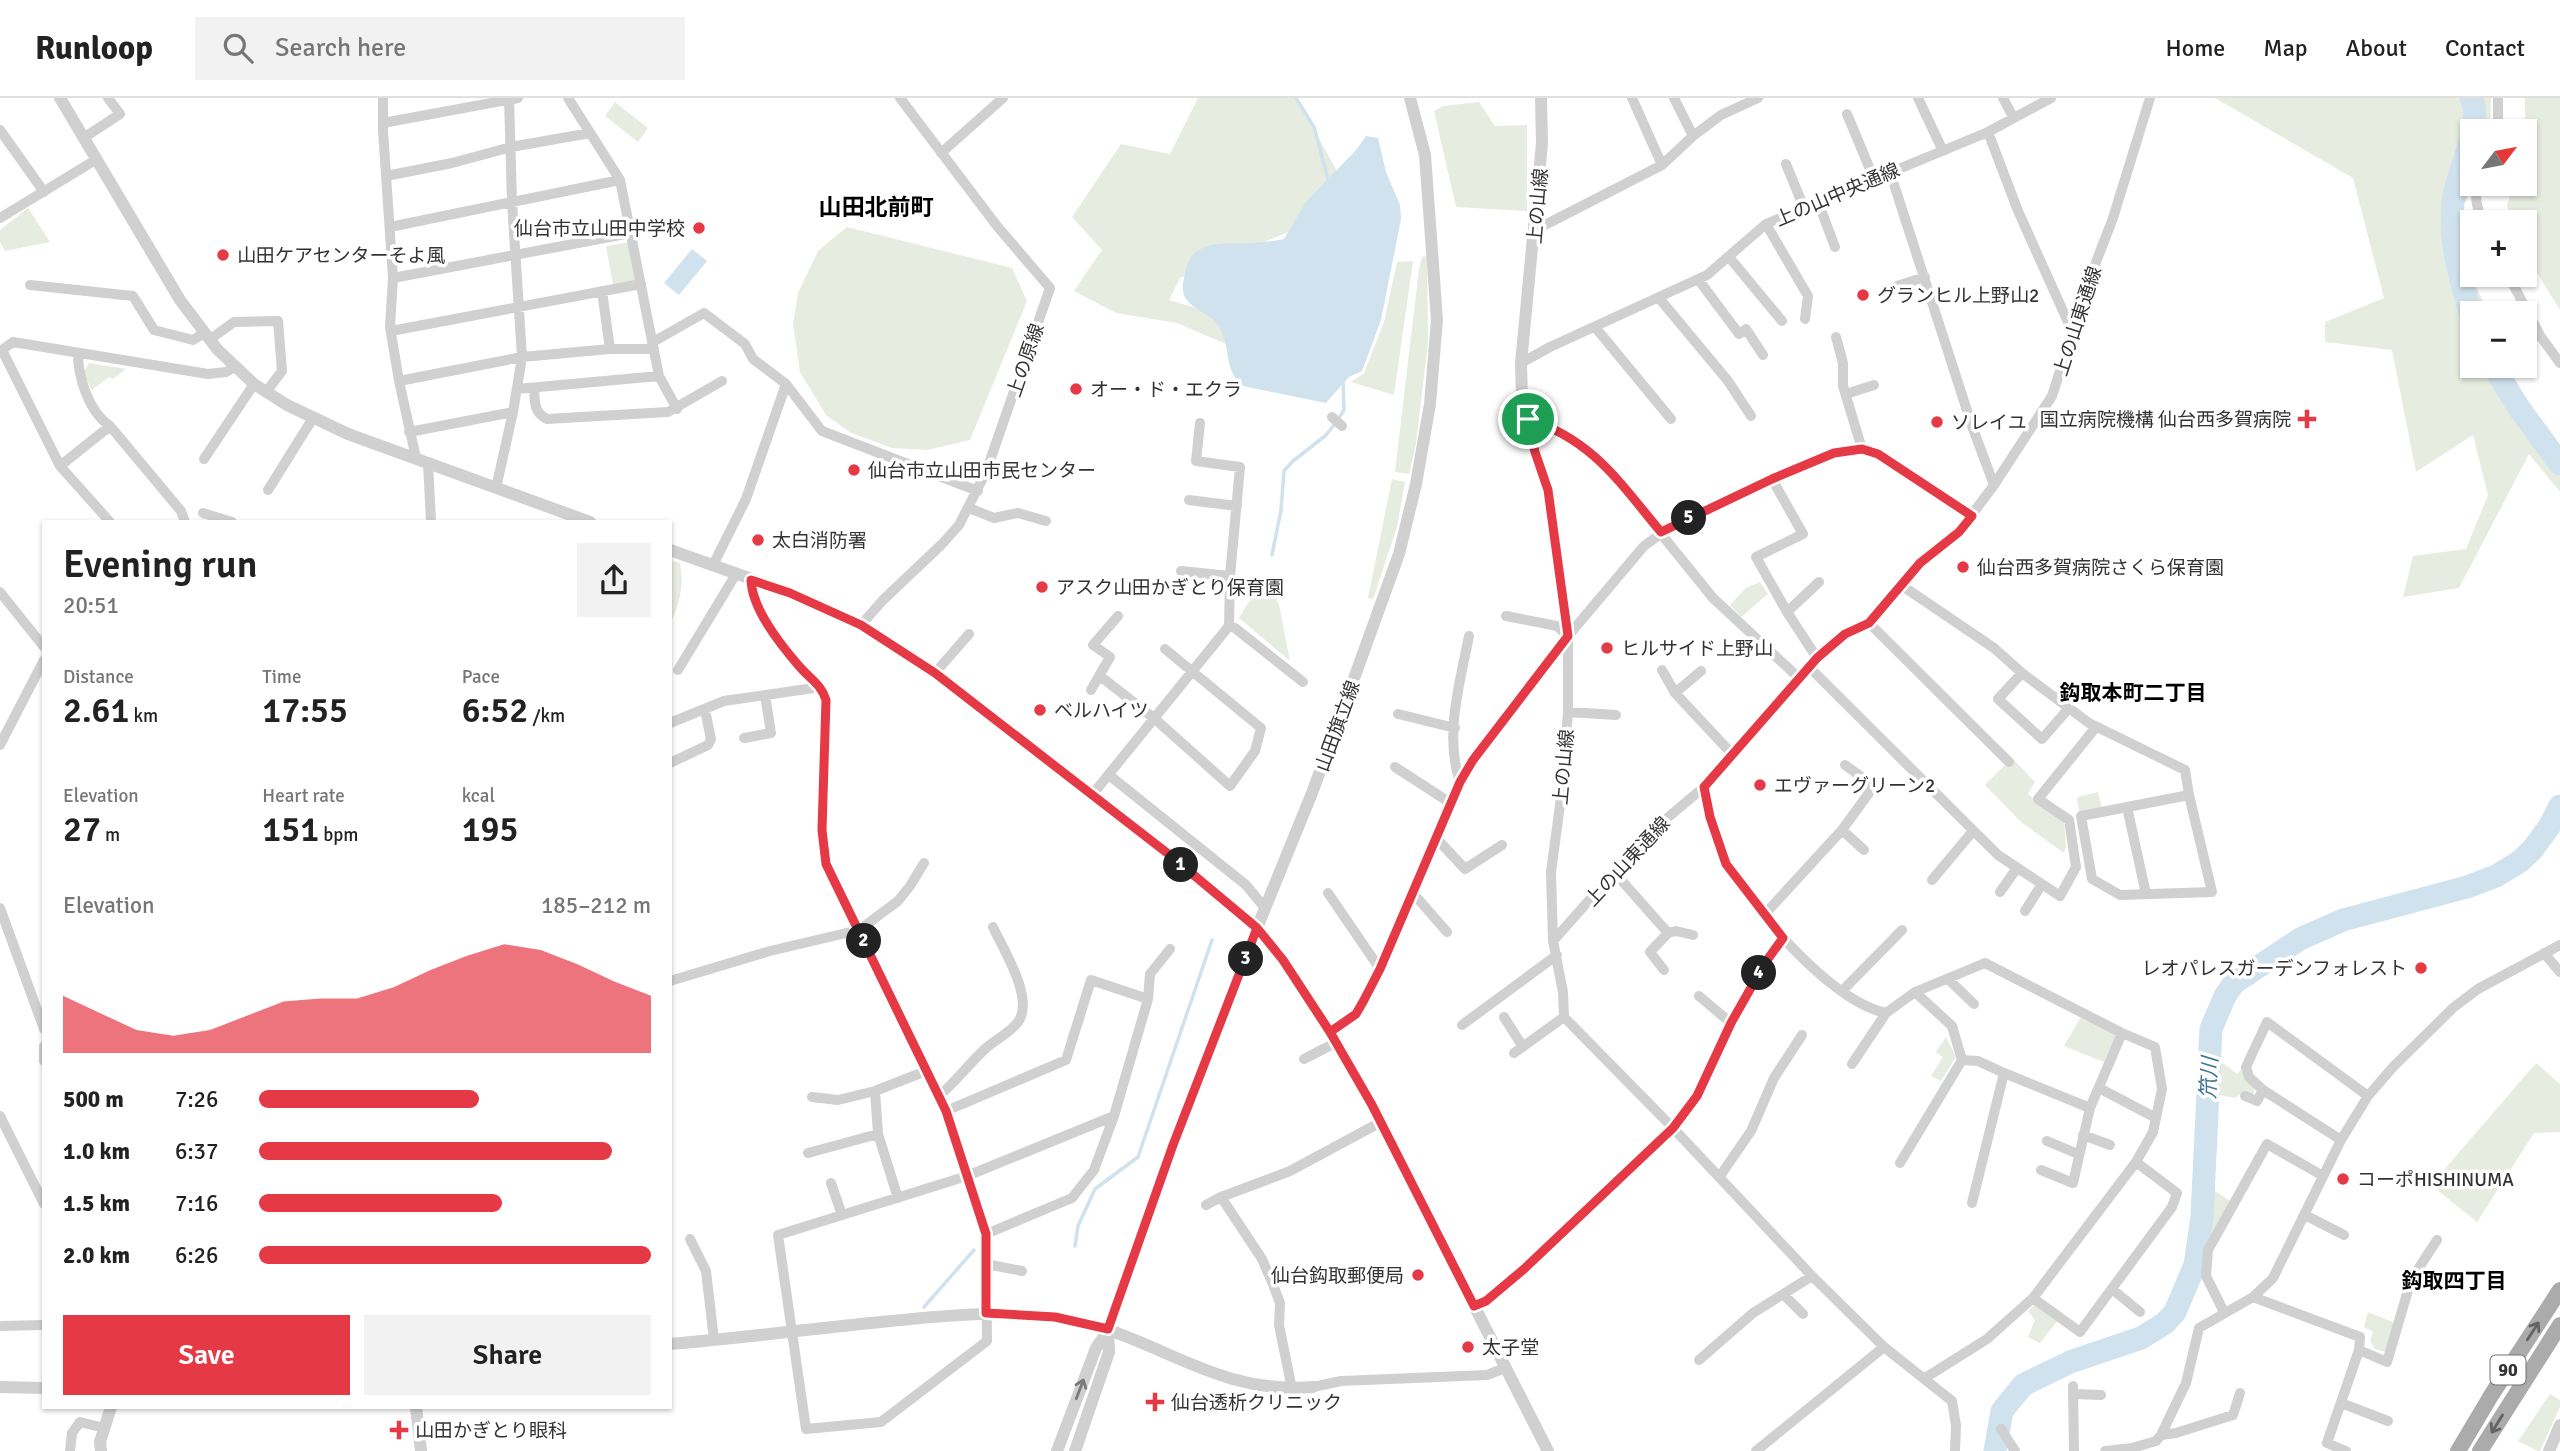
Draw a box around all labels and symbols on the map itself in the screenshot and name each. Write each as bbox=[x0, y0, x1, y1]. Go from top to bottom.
north arrow bbox=[2460, 119, 2538, 196]
street label: 上の山中央通線 bbox=[1771, 158, 1903, 232]
street label: 上の山線 bbox=[1523, 167, 1553, 245]
district label: 山田北前町 bbox=[819, 193, 934, 222]
place label: 仙台市立山田中学校 bbox=[514, 217, 685, 241]
marker: 仙台市立山田中学校 bbox=[691, 220, 707, 236]
place label: 山田ケアセンターそよ風 bbox=[237, 244, 446, 268]
marker: 山田ケアセンターそよ風 bbox=[215, 247, 231, 263]
street label: 上の山東通線 bbox=[2049, 263, 2107, 379]
place label: グランヒル上野山2 bbox=[1877, 284, 2039, 308]
marker: グランヒル上野山2 bbox=[1855, 287, 1871, 303]
street label: 上の原線 bbox=[1002, 320, 1050, 400]
place label: オー・ド・エクラ bbox=[1090, 378, 1242, 402]
marker: オー・ド・エクラ bbox=[1068, 381, 1084, 397]
pin bbox=[1498, 389, 1558, 449]
place label: 国立病院機構 仙台西多賀病院 bbox=[2040, 408, 2291, 432]
marker: 国立病院機構 仙台西多賀病院 bbox=[2297, 409, 2317, 429]
place label: ソレイユ bbox=[1951, 411, 2027, 435]
marker: ソレイユ bbox=[1929, 414, 1945, 430]
place label: 仙台市立山田市民センター bbox=[868, 459, 1096, 483]
marker: 仙台市立山田市民センター bbox=[846, 462, 862, 478]
pin: 5 bbox=[1672, 500, 1706, 536]
place label: 太白消防署 bbox=[772, 529, 867, 553]
marker: 太白消防署 bbox=[750, 532, 766, 548]
place label: 仙台西多賀病院さくら保育園 bbox=[1977, 556, 2224, 580]
marker: 仙台西多賀病院さくら保育園 bbox=[1955, 559, 1971, 575]
place label: アスク山田かぎとり保育園 bbox=[1056, 576, 1284, 600]
marker: アスク山田かぎとり保育園 bbox=[1034, 579, 1050, 595]
place label: ヒルサイド上野山 bbox=[1621, 637, 1773, 661]
marker: ヒルサイド上野山 bbox=[1599, 640, 1615, 656]
street label: 山田旗立線 bbox=[1310, 678, 1365, 775]
district label: 鈎取本町二丁目 bbox=[2060, 680, 2207, 706]
place label: ベルハイツ bbox=[1054, 699, 1149, 723]
marker: ベルハイツ bbox=[1032, 702, 1048, 718]
street label: 上の山線 bbox=[1549, 728, 1579, 806]
place label: エヴァーグリーン2 bbox=[1774, 774, 1935, 798]
marker: エヴァーグリーン2 bbox=[1752, 777, 1768, 793]
street label: 上の山東通線 bbox=[1580, 812, 1675, 912]
pin: 1 bbox=[1164, 848, 1198, 882]
pin: 2 bbox=[846, 924, 882, 958]
pin: 3 bbox=[1228, 942, 1264, 976]
pin: 4 bbox=[1742, 956, 1776, 990]
place label: レオパレスガーデンフォレスト bbox=[2142, 957, 2407, 981]
marker: レオパレスガーデンフォレスト bbox=[2413, 960, 2429, 976]
water label: 笊川 bbox=[2195, 1054, 2223, 1100]
place label: コーポHISHINUMA bbox=[2357, 1168, 2514, 1192]
marker: コーポHISHINUMA bbox=[2335, 1171, 2351, 1187]
place label: 仙台鈎取郵便局 bbox=[1271, 1264, 1404, 1288]
marker: 仙台鈎取郵便局 bbox=[1410, 1267, 1426, 1283]
district label: 鈎取四丁目 bbox=[2402, 1268, 2507, 1294]
one-way arrow bbox=[2526, 1322, 2540, 1341]
place label: 太子堂 bbox=[1482, 1336, 1539, 1360]
marker: 太子堂 bbox=[1460, 1339, 1476, 1355]
road number: 90 bbox=[2490, 1356, 2526, 1385]
one-way arrow bbox=[1075, 1379, 1088, 1401]
place label: 仙台透析クリニック bbox=[1171, 1391, 1342, 1415]
marker: 仙台透析クリニック bbox=[1145, 1392, 1165, 1412]
one-way arrow bbox=[2489, 1414, 2504, 1433]
place label: 山田かぎとり眼科 bbox=[415, 1419, 567, 1443]
marker: 山田かぎとり眼科 bbox=[389, 1420, 409, 1440]

